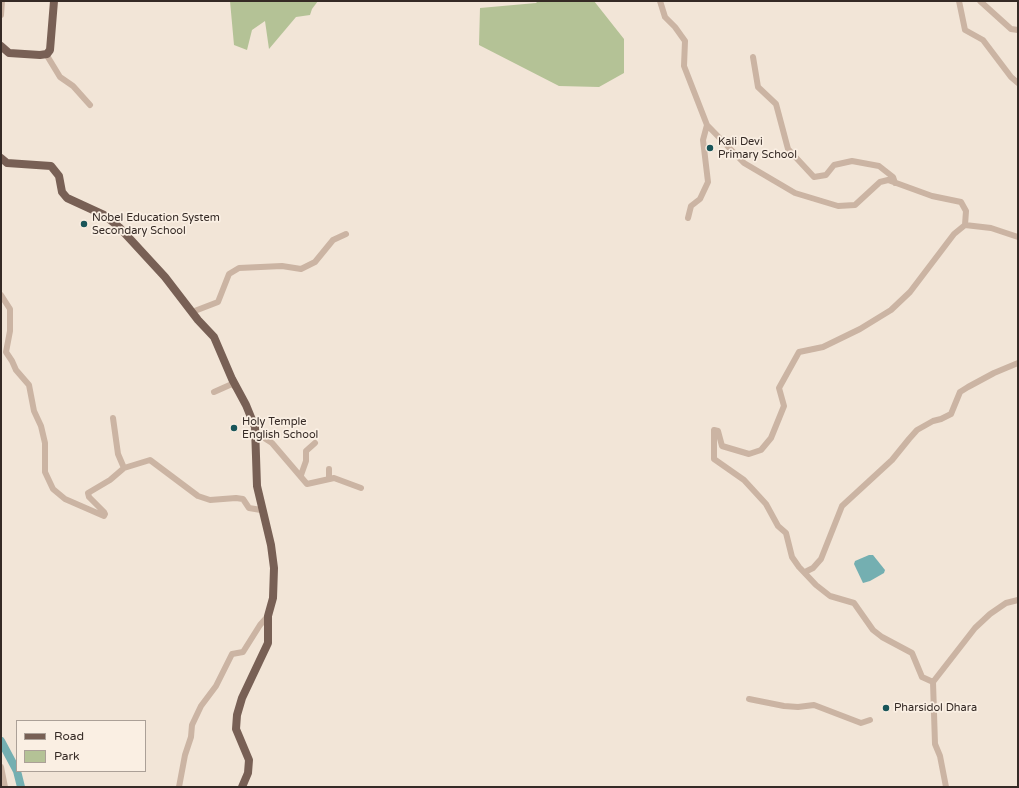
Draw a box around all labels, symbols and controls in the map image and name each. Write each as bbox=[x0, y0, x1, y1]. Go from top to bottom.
place label: Kali Devi Primary School bbox=[718, 135, 797, 161]
marker: Kali Devi Primary School bbox=[705, 143, 715, 153]
place label: Nobel Education System Secondary School bbox=[92, 211, 220, 237]
marker: Nobel Education System Secondary School bbox=[79, 219, 89, 229]
place label: Holy Temple English School bbox=[242, 415, 318, 441]
marker: Holy Temple English School bbox=[229, 423, 239, 433]
place label: Pharsidol Dhara bbox=[894, 701, 977, 715]
marker: Pharsidol Dhara bbox=[881, 703, 891, 713]
legend bbox=[16, 720, 146, 772]
text: Road bbox=[54, 729, 84, 743]
text: Park bbox=[54, 749, 80, 763]

